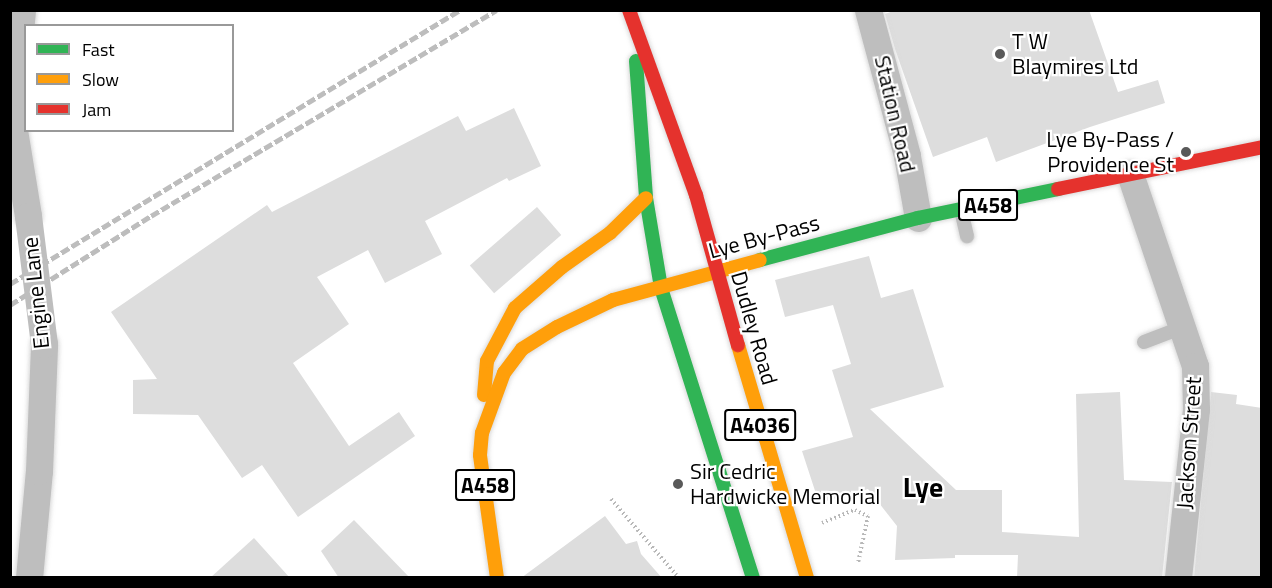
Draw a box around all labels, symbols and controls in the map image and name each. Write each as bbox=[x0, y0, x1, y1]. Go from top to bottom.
legend bbox=[24, 24, 234, 132]
place label: T W Blaymires Ltd bbox=[1012, 28, 1138, 80]
text: Fast bbox=[82, 36, 115, 63]
marker: T W Blaymires Ltd bbox=[993, 47, 1007, 61]
street label: Station Road bbox=[869, 53, 921, 175]
text: Slow bbox=[82, 66, 119, 93]
text: Jam bbox=[82, 96, 111, 123]
place label: Lye By-Pass / Providence St bbox=[1046, 126, 1174, 178]
marker: Lye By-Pass / Providence St bbox=[1179, 145, 1193, 159]
road number: A458 bbox=[958, 187, 1018, 223]
street label: Lye By-Pass bbox=[706, 210, 822, 264]
street label: Engine Lane bbox=[17, 236, 55, 350]
street label: Dudley Road bbox=[725, 268, 783, 388]
street label: Jackson Street bbox=[1171, 376, 1207, 510]
road number: A4036 bbox=[724, 407, 796, 443]
place label: Sir Cedric Hardwicke Memorial bbox=[690, 458, 880, 510]
road number: A458 bbox=[455, 467, 515, 503]
district label: Lye bbox=[903, 470, 943, 504]
marker: Sir Cedric Hardwicke Memorial bbox=[671, 477, 685, 491]

